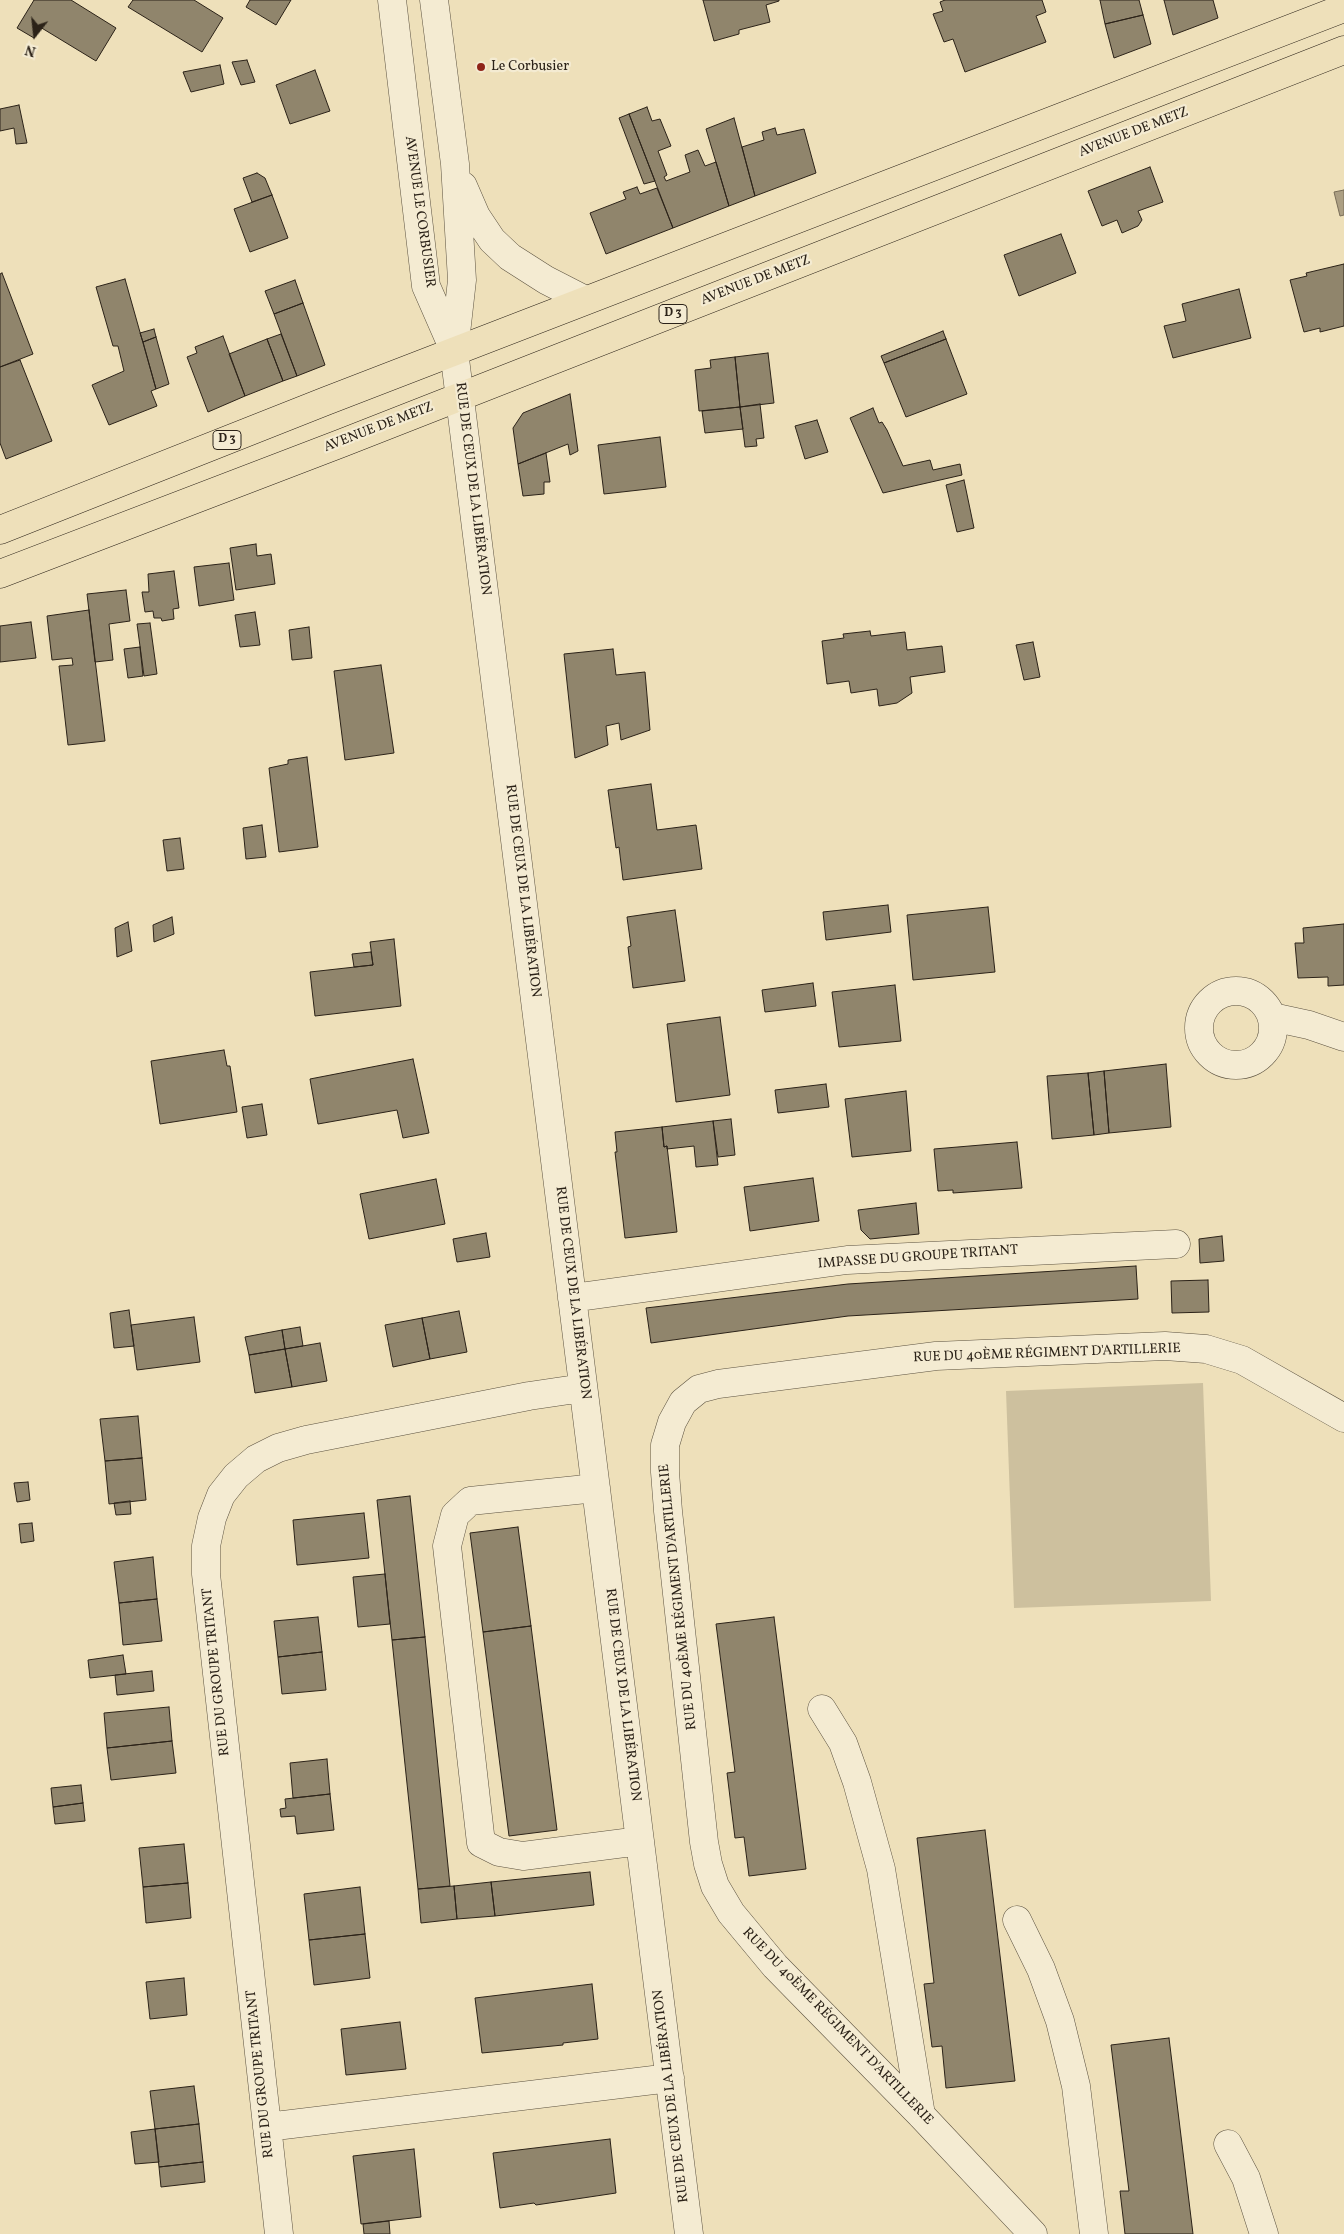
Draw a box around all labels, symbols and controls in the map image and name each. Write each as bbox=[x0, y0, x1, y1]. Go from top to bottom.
north arrow bbox=[10, 10, 60, 60]
text: N bbox=[23, 39, 38, 60]
place label: Le Corbusier bbox=[491, 59, 569, 75]
marker: Le Corbusier bbox=[475, 61, 487, 73]
street label: AVENUE DE METZ bbox=[1077, 104, 1191, 162]
street label: AVENUE LE CORBUSIER bbox=[400, 135, 438, 289]
street label: AVENUE DE METZ bbox=[699, 252, 813, 310]
road number: D 3 bbox=[659, 304, 687, 324]
street label: RUE DE CEUX DE LA LIBÉRATION bbox=[451, 382, 493, 596]
street label: AVENUE DE METZ bbox=[322, 399, 436, 457]
road number: D 3 bbox=[213, 430, 241, 450]
street label: RUE DE CEUX DE LA LIBÉRATION bbox=[501, 784, 543, 998]
street label: RUE DE CEUX DE LA LIBÉRATION bbox=[551, 1186, 593, 1400]
street label: IMPASSE DU GROUPE TRITANT bbox=[817, 1243, 1019, 1273]
street label: RUE DU 40ÈME RÉGIMENT D'ARTILLERIE bbox=[913, 1341, 1181, 1367]
street label: RUE DU 40ÈME RÉGIMENT D'ARTILLERIE bbox=[657, 1463, 701, 1731]
street label: RUE DU GROUPE TRITANT bbox=[200, 1587, 234, 1757]
street label: RUE DE CEUX DE LA LIBÉRATION bbox=[601, 1588, 643, 1802]
street label: RUE DU 40ÈME RÉGIMENT D'ARTILLERIE bbox=[738, 1925, 936, 2129]
street label: RUE DU GROUPE TRITANT bbox=[244, 1989, 278, 2159]
street label: RUE DE CEUX DE LA LIBÉRATION bbox=[651, 1989, 693, 2203]

